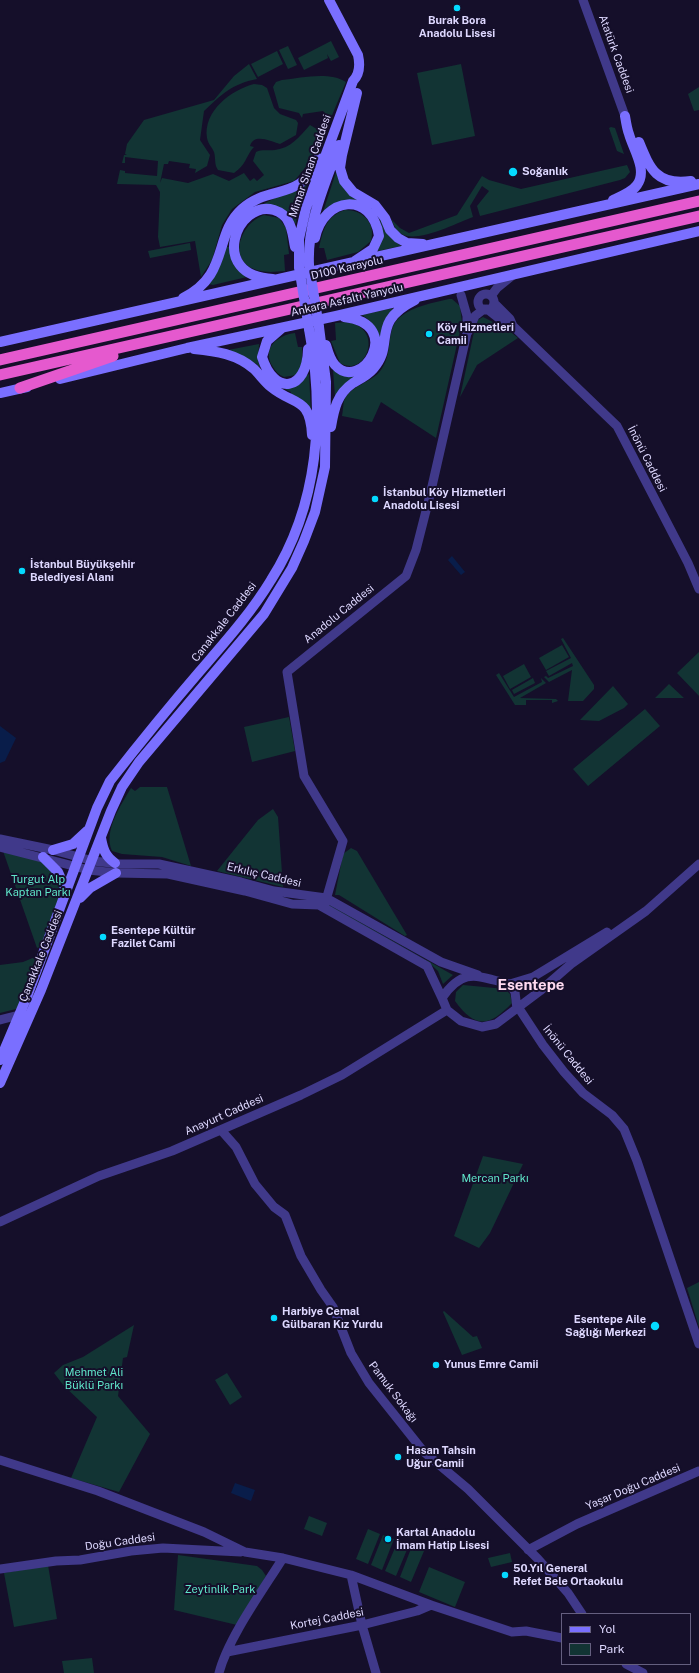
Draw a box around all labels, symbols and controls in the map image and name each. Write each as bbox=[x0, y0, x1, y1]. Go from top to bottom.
marker: Burak Bora Anadolu Lisesi bbox=[452, 3, 462, 13]
street label: Atatürk Caddesi bbox=[596, 13, 636, 95]
place label: Burak Bora Anadolu Lisesi bbox=[419, 14, 495, 40]
street label: Mimar Sinan Caddesi bbox=[286, 113, 334, 219]
place label: Soğanlık bbox=[522, 165, 568, 179]
marker: Soğanlık bbox=[507, 166, 519, 178]
street label: D100 Karayolu bbox=[310, 253, 384, 283]
street label: Ankara Asfaltı Yanyolu bbox=[289, 281, 405, 319]
place label: Köy Hizmetleri Camii bbox=[437, 321, 514, 347]
marker: Köy Hizmetleri Camii bbox=[424, 329, 434, 339]
street label: İnönü Caddesi bbox=[625, 424, 669, 494]
place label: İstanbul Köy Hizmetleri Anadolu Lisesi bbox=[383, 486, 506, 512]
marker: İstanbul Köy Hizmetleri Anadolu Lisesi bbox=[370, 494, 380, 504]
place label: İstanbul Büyükşehir Belediyesi Alanı bbox=[30, 558, 135, 584]
marker: İstanbul Büyükşehir Belediyesi Alanı bbox=[17, 566, 27, 576]
street label: Canakkale Caddesi bbox=[189, 580, 259, 664]
street label: Anadolu Caddesi bbox=[301, 582, 377, 646]
street label: Erkılıç Caddesi bbox=[226, 860, 302, 890]
park label: Turgut Alp Kaptan Parkı bbox=[5, 873, 71, 899]
street label: Çanakkale Caddesi bbox=[17, 908, 65, 1004]
place label: Esentepe Kültür Fazilet Cami bbox=[111, 924, 196, 950]
marker: Esentepe Kültür Fazilet Cami bbox=[98, 932, 108, 942]
district label: Esentepe bbox=[497, 976, 565, 994]
street label: İnönü Caddesi bbox=[540, 1023, 596, 1087]
street label: Anayurt Caddesi bbox=[183, 1092, 265, 1138]
park label: Mercan Parkı bbox=[461, 1172, 529, 1186]
place label: Harbiye Cemal Gülbaran Kız Yurdu bbox=[282, 1305, 383, 1331]
marker: Harbiye Cemal Gülbaran Kız Yurdu bbox=[269, 1313, 279, 1323]
place label: Esentepe Aile Sağlığı Merkezi bbox=[565, 1313, 646, 1339]
marker: Esentepe Aile Sağlığı Merkezi bbox=[649, 1320, 661, 1332]
place label: Yunus Emre Camii bbox=[444, 1358, 538, 1372]
street label: Pamuk Sokağı bbox=[366, 1359, 420, 1425]
marker: Yunus Emre Camii bbox=[431, 1360, 441, 1370]
park label: Mehmet Ali Büklü Parkı bbox=[65, 1366, 123, 1392]
place label: Hasan Tahsin Uğur Camii bbox=[406, 1444, 476, 1470]
marker: Hasan Tahsin Uğur Camii bbox=[393, 1452, 403, 1462]
street label: Yaşar Doğu Caddesi bbox=[584, 1461, 682, 1513]
place label: Kartal Anadolu İmam Hatip Lisesi bbox=[396, 1526, 489, 1552]
street label: Doğu Caddesi bbox=[84, 1531, 156, 1553]
marker: Kartal Anadolu İmam Hatip Lisesi bbox=[383, 1534, 393, 1544]
place label: 50.Yıl General Refet Bele Ortaokulu bbox=[513, 1562, 623, 1588]
marker: 50.Yıl General Refet Bele Ortaokulu bbox=[500, 1570, 510, 1580]
park label: Zeytinlik Park bbox=[185, 1583, 255, 1597]
street label: Kortej Caddesi bbox=[289, 1605, 365, 1633]
legend bbox=[561, 1613, 691, 1665]
text: Yol bbox=[599, 1622, 616, 1636]
text: Park bbox=[599, 1642, 625, 1656]

